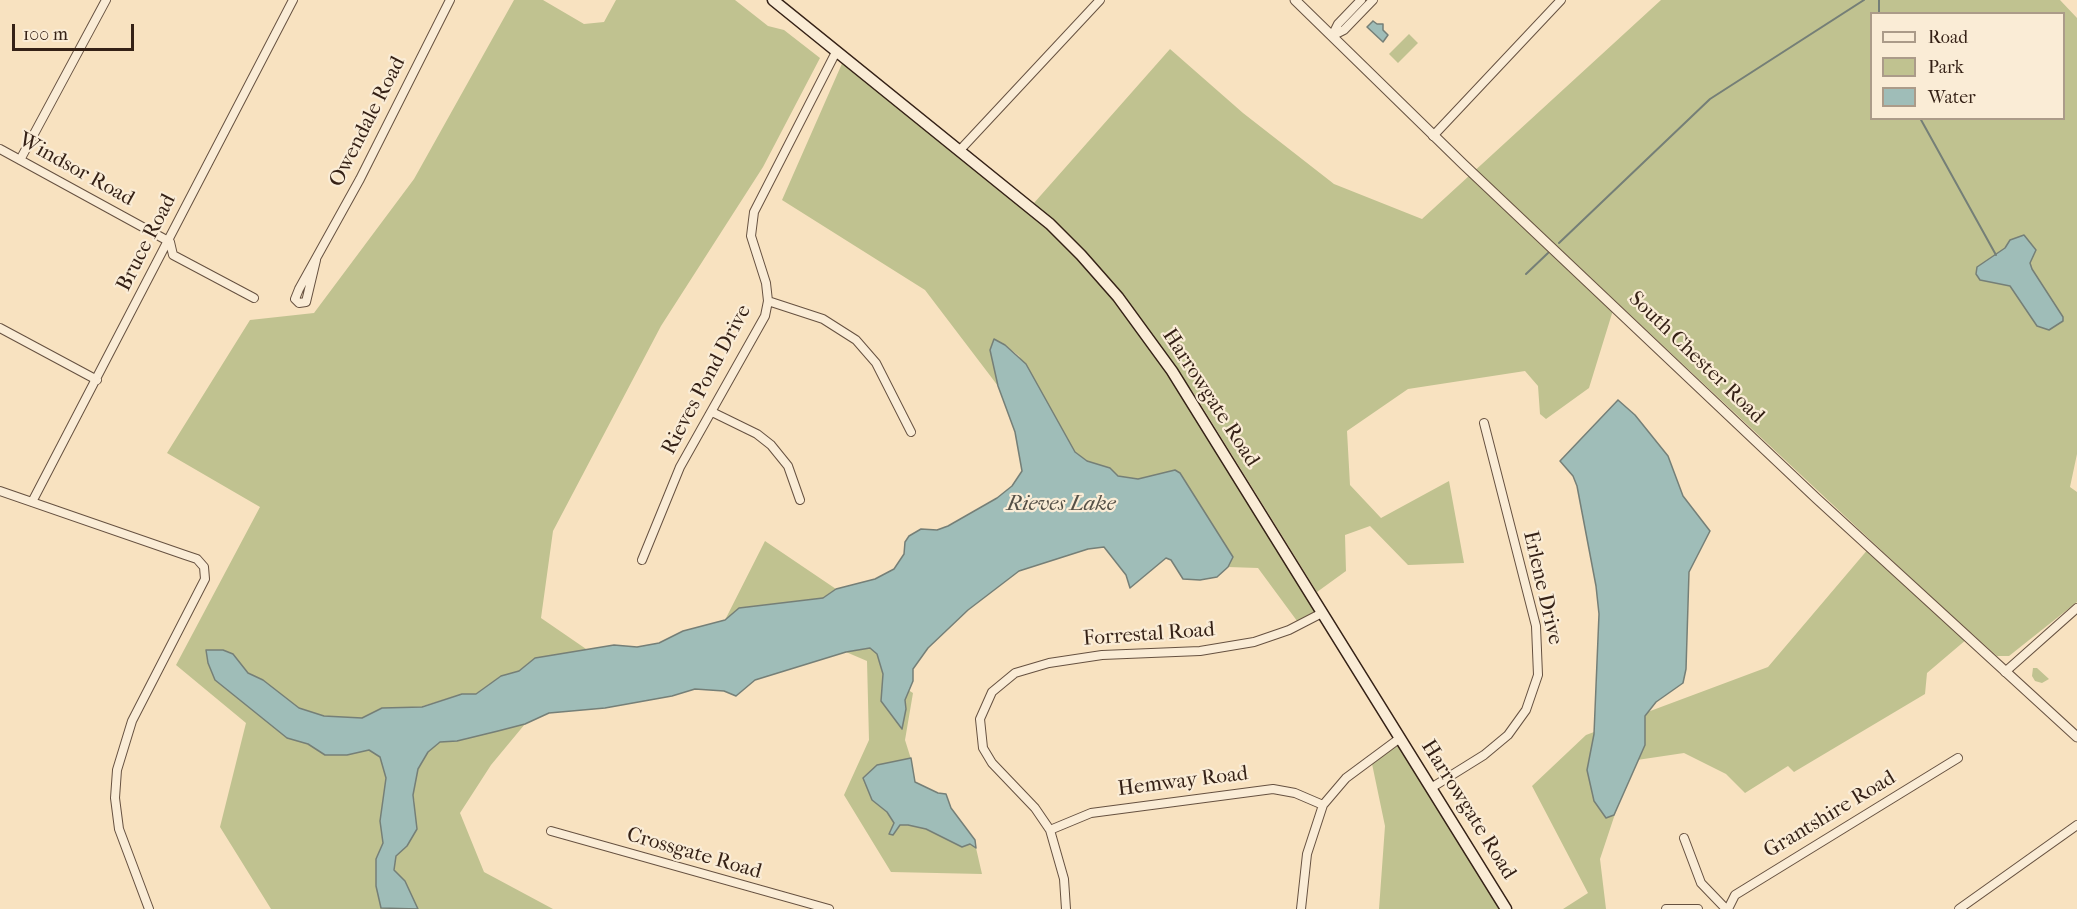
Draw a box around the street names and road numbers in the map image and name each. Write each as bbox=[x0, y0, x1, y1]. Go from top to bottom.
street label: Owendale Road bbox=[324, 53, 412, 191]
street label: Windsor Road bbox=[14, 128, 138, 212]
street label: Bruce Road bbox=[112, 190, 182, 296]
street label: South Chester Road bbox=[1623, 287, 1769, 429]
street label: Rieves Pond Drive bbox=[657, 301, 757, 459]
street label: Harrowgate Road bbox=[1156, 324, 1264, 472]
street label: Erlene Drive bbox=[1517, 529, 1567, 647]
street label: Forrestal Road bbox=[1082, 618, 1216, 652]
street label: Harrowgate Road bbox=[1415, 736, 1521, 884]
street label: Hemway Road bbox=[1116, 762, 1250, 802]
street label: Grantshire Road bbox=[1760, 766, 1900, 864]
street label: Crossgate Road bbox=[624, 823, 764, 885]

